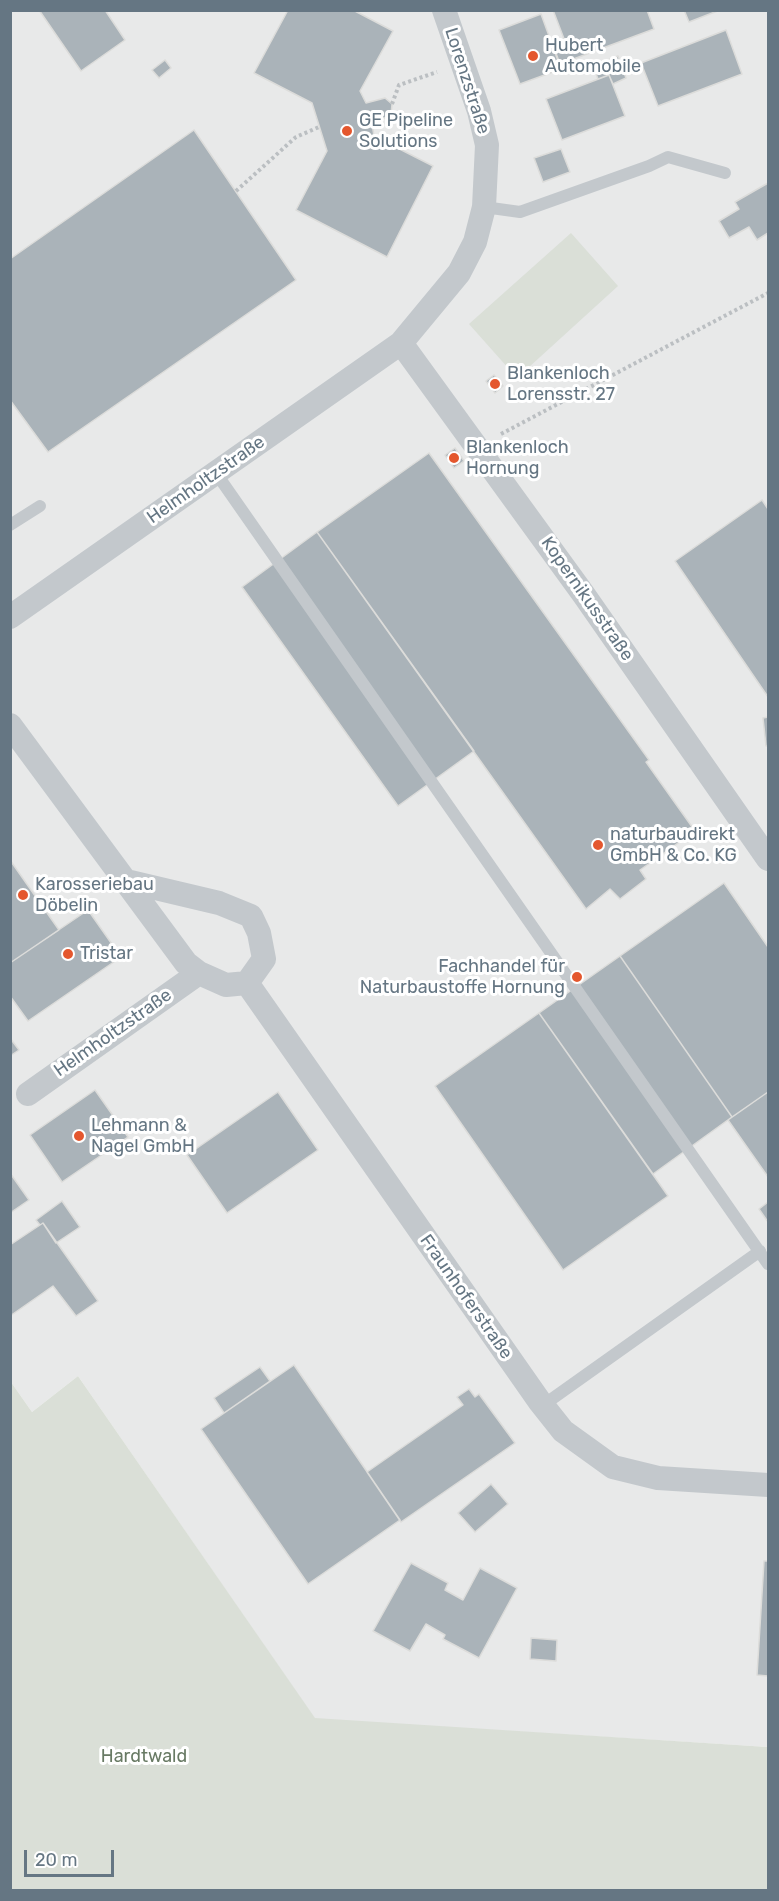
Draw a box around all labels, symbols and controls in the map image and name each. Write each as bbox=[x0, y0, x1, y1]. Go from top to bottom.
street label: Lorenzstraße bbox=[440, 25, 494, 137]
place label: Hubert Automobile bbox=[545, 35, 641, 78]
marker: Hubert Automobile bbox=[526, 49, 540, 63]
place label: GE Pipeline Solutions bbox=[359, 110, 453, 152]
marker: GE Pipeline Solutions bbox=[340, 124, 354, 138]
place label: Blankenloch Lorensstr. 27 bbox=[507, 363, 615, 406]
marker: Blankenloch Lorensstr. 27 bbox=[488, 377, 502, 391]
street label: Helmholtzstraße bbox=[143, 431, 269, 529]
place label: Blankenloch Hornung bbox=[466, 437, 569, 480]
marker: Blankenloch Hornung bbox=[447, 451, 461, 465]
street label: Kopernikusstraße bbox=[536, 533, 638, 665]
place label: naturbaudirekt GmbH & Co. KG bbox=[610, 824, 737, 866]
marker: naturbaudirekt GmbH & Co. KG bbox=[591, 838, 605, 852]
place label: Karosseriebau Döbelin bbox=[35, 874, 154, 916]
marker: Karosseriebau Döbelin bbox=[16, 888, 30, 902]
place label: Tristar bbox=[80, 943, 133, 965]
marker: Tristar bbox=[61, 947, 75, 961]
place label: Fachhandel für Naturbaustoffe Hornung bbox=[360, 956, 565, 998]
marker: Fachhandel für Naturbaustoffe Hornung bbox=[570, 970, 584, 984]
street label: Helmholtzstraße bbox=[50, 984, 176, 1082]
place label: Lehmann & Nagel GmbH bbox=[91, 1115, 195, 1158]
marker: Lehmann & Nagel GmbH bbox=[72, 1129, 86, 1143]
street label: Fraunhoferstraße bbox=[415, 1231, 517, 1363]
park label: Hardtwald bbox=[101, 1746, 187, 1768]
scale bar bbox=[27, 1838, 117, 1876]
text: 20 m bbox=[35, 1849, 77, 1871]

